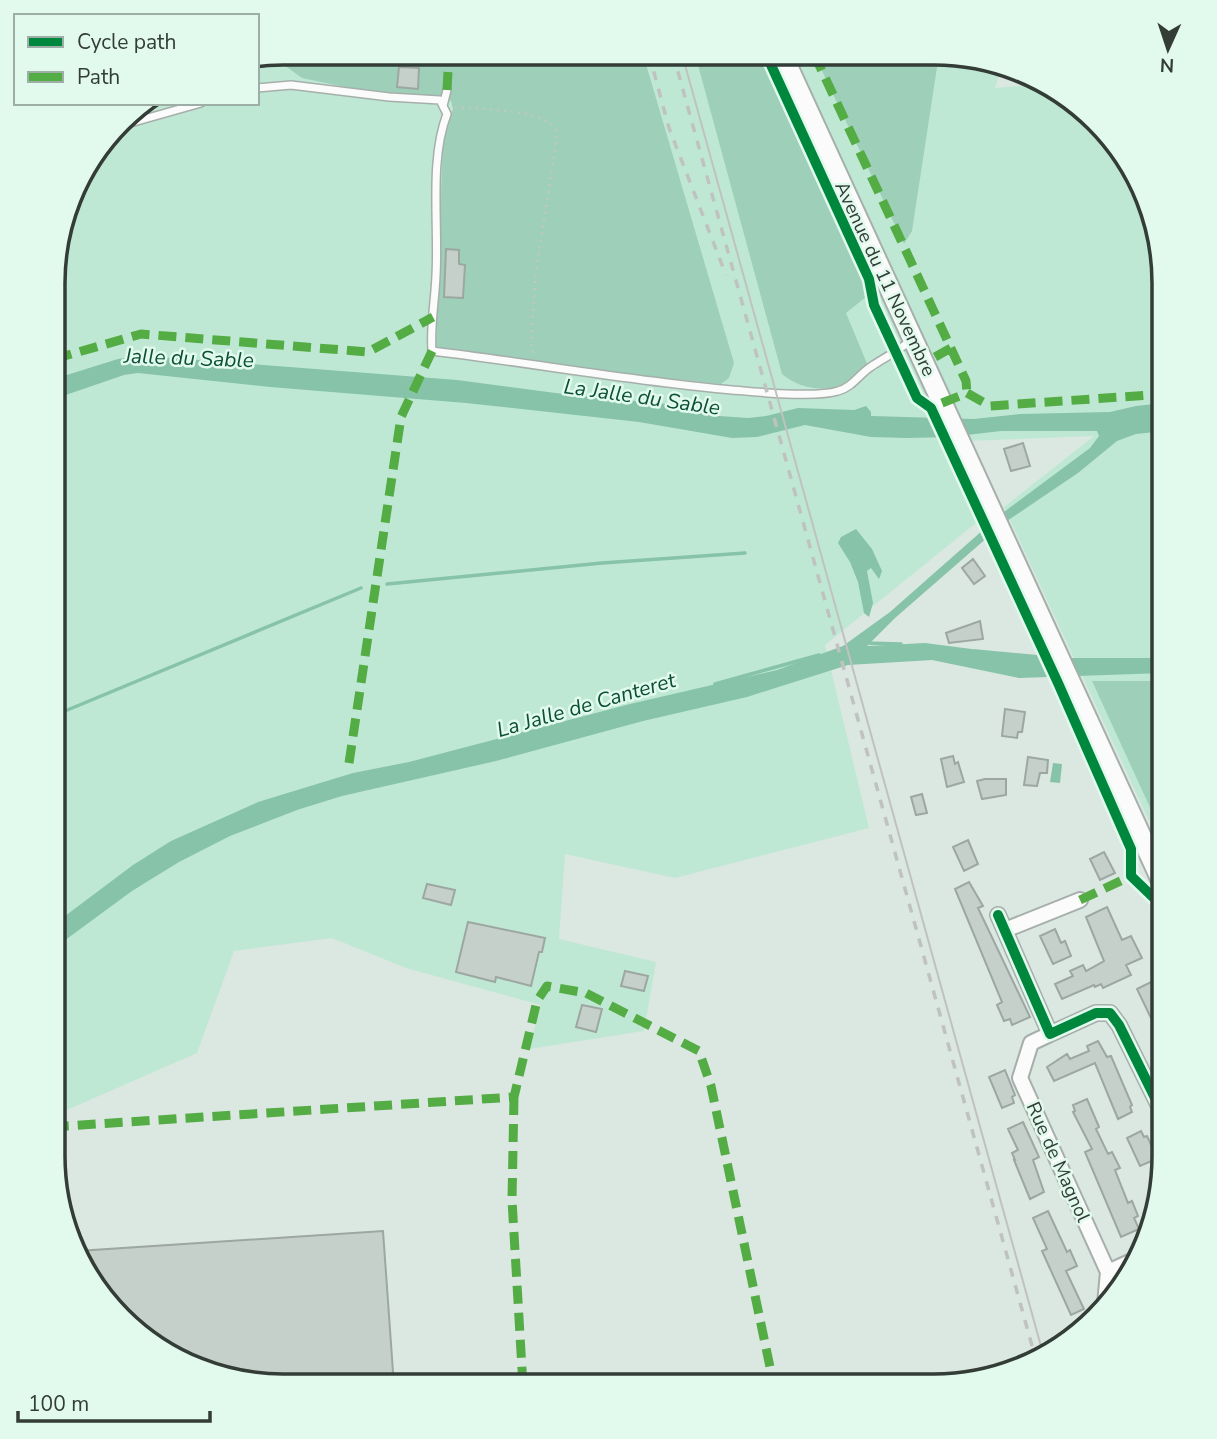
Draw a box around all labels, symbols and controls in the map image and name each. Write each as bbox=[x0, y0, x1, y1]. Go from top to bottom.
legend bbox=[14, 14, 259, 105]
north arrow bbox=[1133, 14, 1203, 84]
text: Cycle path bbox=[77, 28, 176, 56]
text: N bbox=[1159, 52, 1175, 78]
text: Path bbox=[77, 63, 120, 91]
street label: Avenue du 11 Novembre bbox=[828, 177, 942, 381]
water label: Jalle du Sable bbox=[123, 342, 254, 374]
water label: La Jalle du Sable bbox=[562, 372, 722, 422]
water label: La Jalle de Canteret bbox=[493, 666, 679, 744]
street label: Rue de Magnol bbox=[1020, 1098, 1096, 1226]
scale bar bbox=[18, 1380, 210, 1424]
text: 100 m bbox=[28, 1390, 89, 1418]

